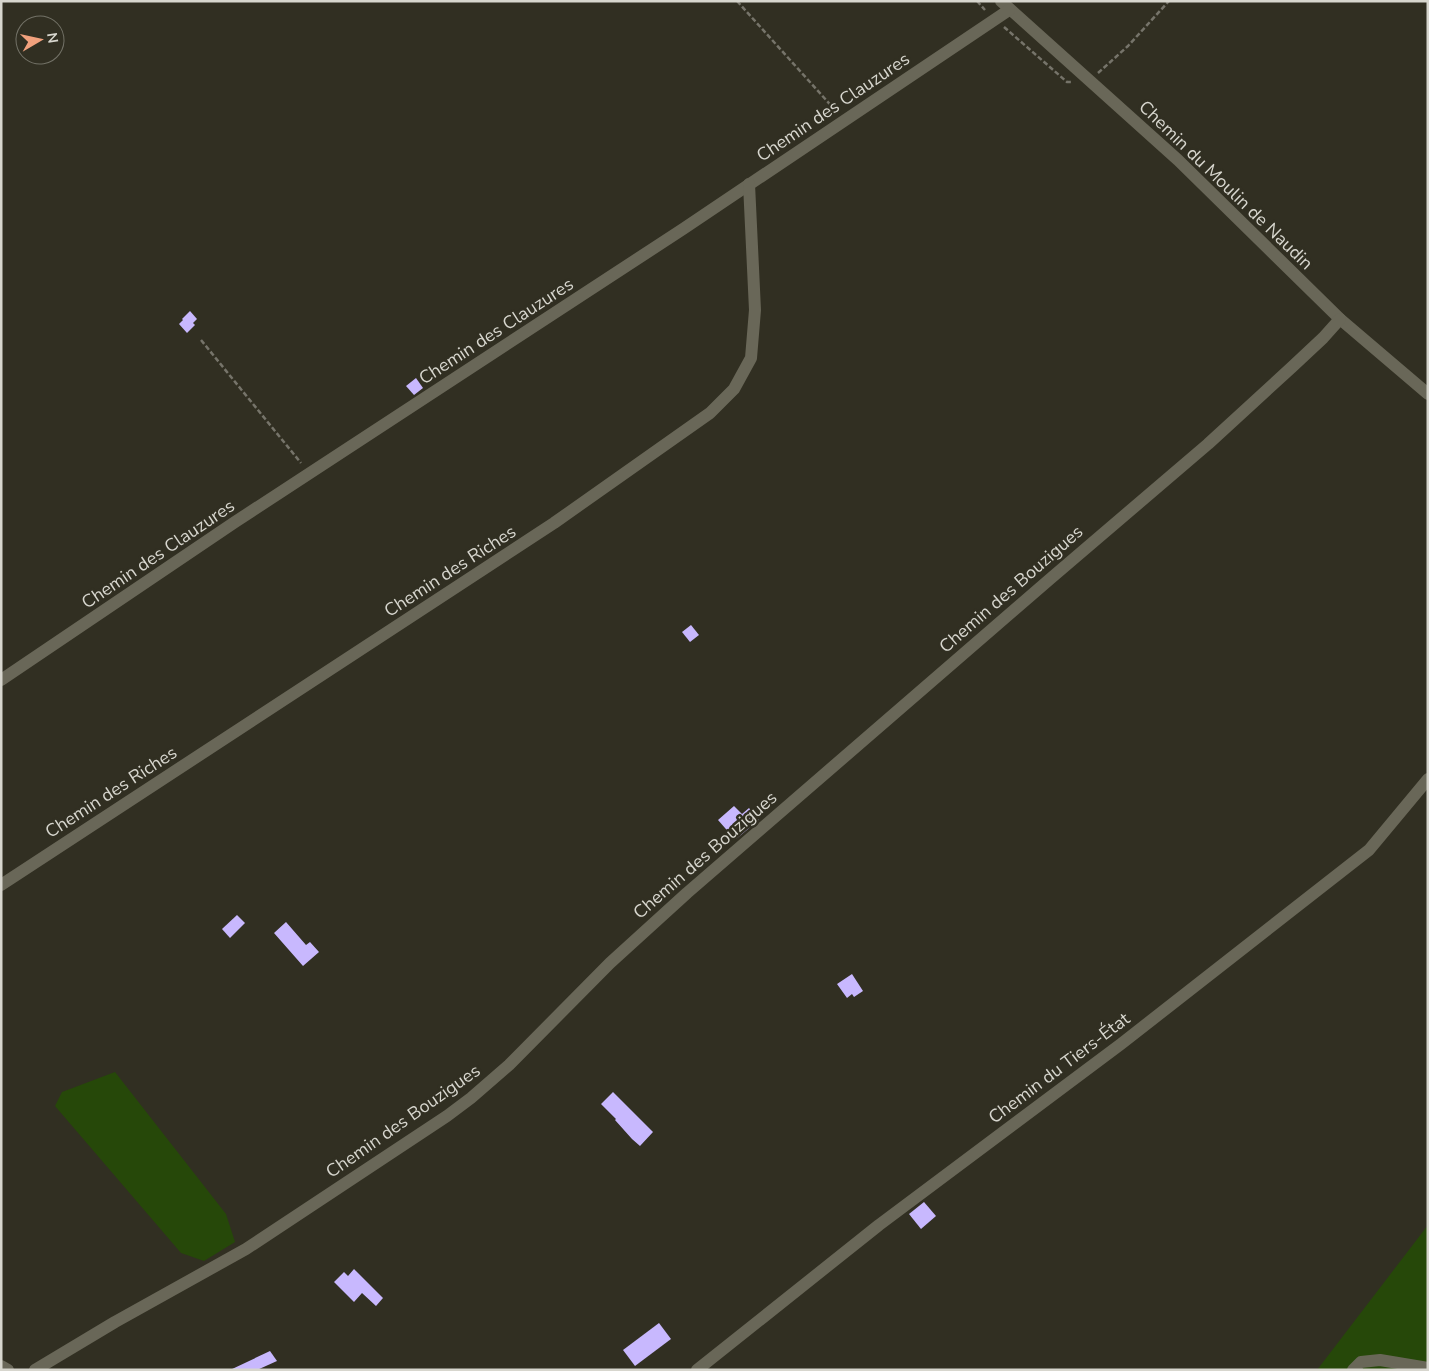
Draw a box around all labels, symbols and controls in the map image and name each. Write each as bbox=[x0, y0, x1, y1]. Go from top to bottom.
north arrow bbox=[15, 15, 65, 65]
text: N bbox=[42, 31, 63, 45]
street label: Chemin des Clauzures bbox=[752, 47, 914, 167]
street label: Chemin du Moulin de Naudin bbox=[1134, 95, 1318, 275]
street label: Chemin des Clauzures bbox=[414, 272, 578, 390]
street label: Chemin des Clauzures bbox=[77, 494, 239, 614]
street label: Chemin des Riches bbox=[379, 519, 521, 623]
street label: Chemin des Bouzigues bbox=[934, 520, 1088, 658]
street label: Chemin des Riches bbox=[40, 740, 182, 844]
street label: Chemin des Bouzigues bbox=[628, 786, 782, 924]
street label: Chemin du Tiers-État bbox=[983, 1006, 1135, 1129]
street label: Chemin des Bouzigues bbox=[321, 1059, 485, 1183]

